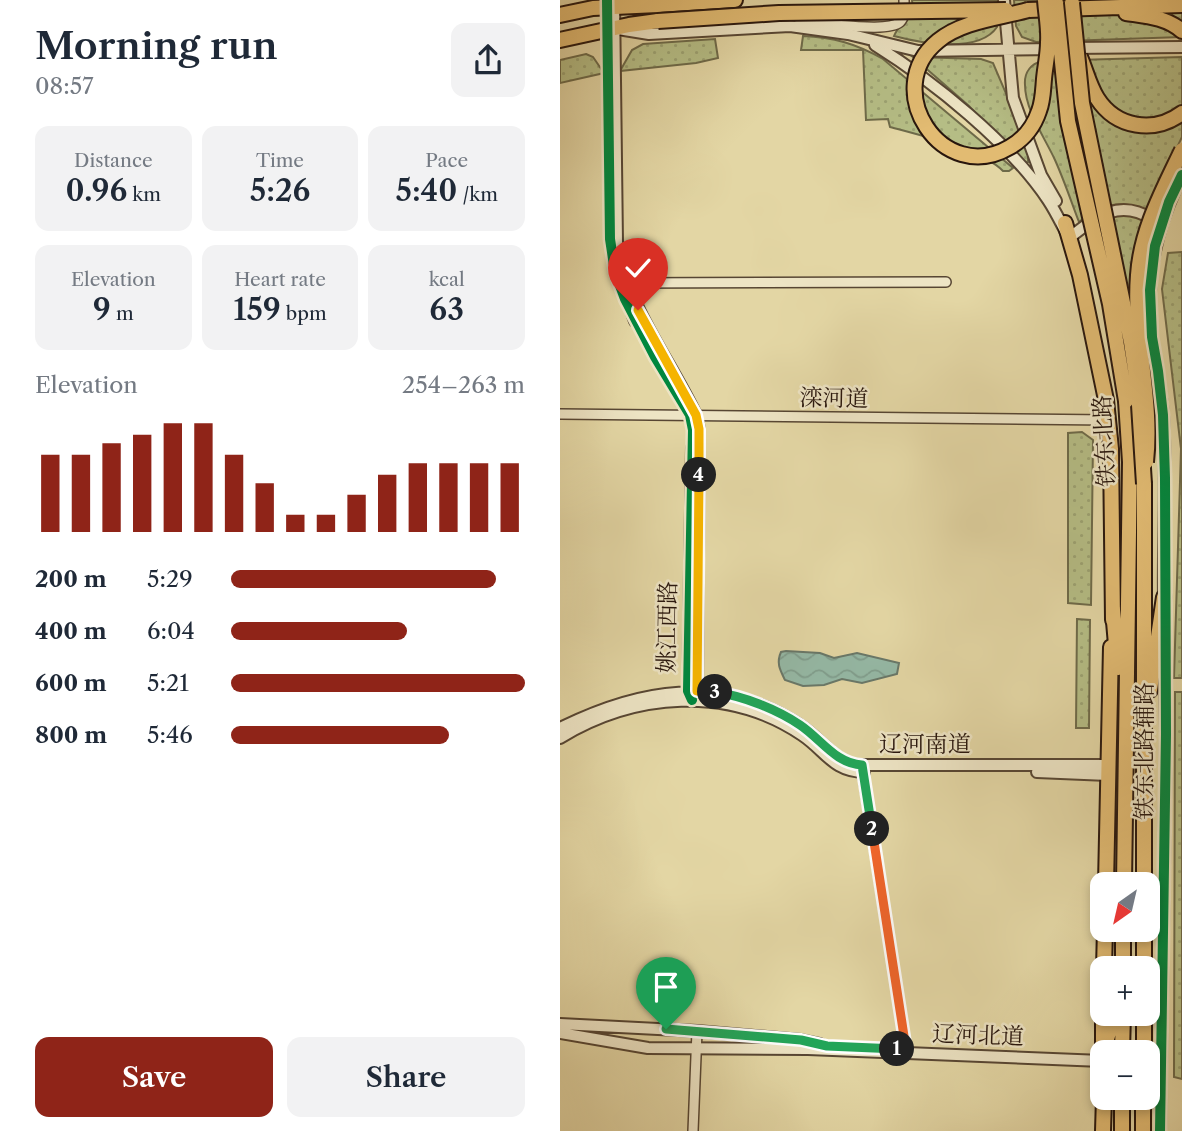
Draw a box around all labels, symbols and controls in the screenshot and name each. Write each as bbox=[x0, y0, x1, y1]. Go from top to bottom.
text: Morning run bbox=[35, 22, 278, 69]
button: share bbox=[451, 23, 525, 97]
text: 08:57 bbox=[35, 72, 93, 100]
text: Distance bbox=[74, 149, 153, 172]
text: Time bbox=[256, 149, 304, 172]
text: Pace bbox=[425, 149, 468, 172]
text: 0.96 bbox=[66, 172, 127, 209]
text: 5:26 bbox=[250, 172, 310, 209]
text: 5:40 bbox=[395, 172, 457, 209]
text: km bbox=[127, 183, 161, 206]
text: /km bbox=[457, 183, 498, 206]
pin bbox=[608, 238, 668, 310]
icon: check bbox=[619, 249, 657, 287]
text: Elevation bbox=[71, 268, 156, 291]
text: Heart rate bbox=[234, 268, 326, 291]
text: kcal bbox=[429, 268, 465, 291]
text: 9 bbox=[93, 291, 111, 328]
text: 159 bbox=[233, 291, 281, 328]
text: 63 bbox=[429, 291, 464, 328]
text: m bbox=[111, 302, 134, 325]
text: bpm bbox=[281, 302, 327, 325]
text: Elevation bbox=[35, 371, 138, 399]
text: 254–263 m bbox=[402, 371, 525, 399]
street label: 滦河道 bbox=[799, 383, 869, 413]
street label: 铁东北路 bbox=[1088, 394, 1120, 488]
pin: 4 bbox=[682, 458, 716, 492]
text: 4 bbox=[693, 463, 704, 486]
text: 200 m bbox=[35, 565, 107, 593]
text: 5:29 bbox=[147, 565, 193, 593]
street label: 姚江西路 bbox=[652, 581, 682, 673]
text: 400 m bbox=[35, 617, 107, 645]
text: 6:04 bbox=[147, 617, 195, 645]
text: 600 m bbox=[35, 669, 107, 697]
text: 5:21 bbox=[147, 669, 189, 697]
pin: 3 bbox=[698, 674, 732, 710]
text: 3 bbox=[709, 680, 720, 703]
street label: 铁东北路辅路 bbox=[1130, 682, 1158, 820]
text: 800 m bbox=[35, 721, 107, 749]
text: 5:46 bbox=[147, 721, 193, 749]
street label: 辽河南道 bbox=[879, 730, 971, 758]
pin: 2 bbox=[854, 812, 890, 846]
text: 2 bbox=[866, 817, 877, 840]
north arrow bbox=[1090, 872, 1160, 942]
map controls bbox=[1090, 872, 1160, 1110]
button: + bbox=[1090, 956, 1160, 1026]
pin bbox=[636, 957, 696, 1029]
icon: arrive bbox=[647, 968, 685, 1006]
street label: 辽河北道 bbox=[932, 1019, 1024, 1051]
pin: 1 bbox=[880, 1032, 914, 1066]
button: Save bbox=[35, 1037, 273, 1117]
button: Share bbox=[287, 1037, 525, 1117]
text: 1 bbox=[892, 1037, 901, 1060]
button: − bbox=[1090, 1040, 1160, 1110]

